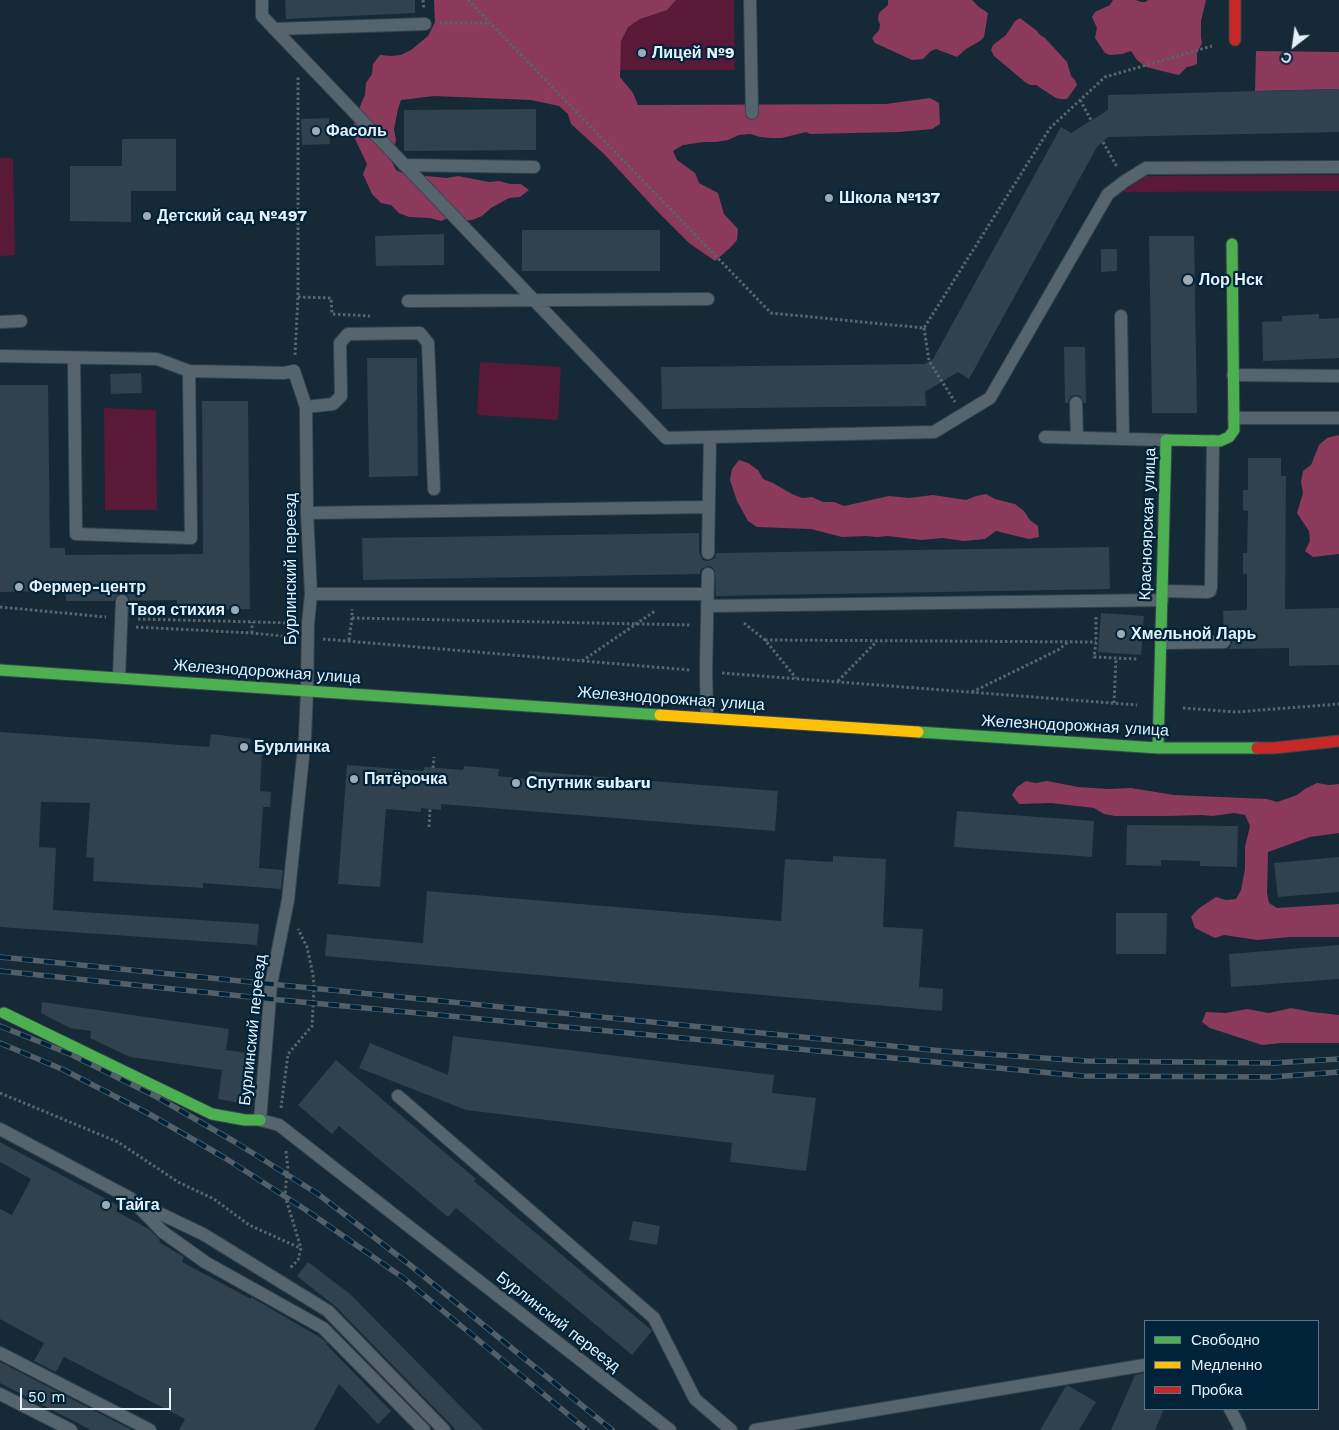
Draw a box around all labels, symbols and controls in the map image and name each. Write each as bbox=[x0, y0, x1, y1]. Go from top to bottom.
north arrow bbox=[1269, 20, 1319, 70]
place label: Лицей №9 bbox=[652, 43, 735, 63]
marker: Лицей №9 bbox=[636, 47, 648, 59]
text: С bbox=[1278, 49, 1295, 67]
place label: Фасоль bbox=[326, 121, 387, 141]
marker: Фасоль bbox=[310, 125, 322, 137]
place label: Школа №137 bbox=[839, 188, 940, 208]
marker: Школа №137 bbox=[823, 192, 835, 204]
place label: Детский сад №497 bbox=[157, 206, 307, 226]
marker: Детский сад №497 bbox=[141, 210, 153, 222]
place label: Лор Нск bbox=[1199, 270, 1263, 290]
marker: Лор Нск bbox=[1181, 273, 1195, 287]
street label: Красноярская улица bbox=[1136, 447, 1160, 601]
street label: Бурлинский переезд bbox=[281, 493, 301, 645]
place label: Фермер-центр bbox=[29, 577, 146, 597]
marker: Фермер-центр bbox=[13, 581, 25, 593]
place label: Твоя стихия bbox=[128, 600, 225, 620]
marker: Твоя стихия bbox=[229, 604, 241, 616]
place label: Хмельной Ларь bbox=[1131, 624, 1256, 644]
marker: Хмельной Ларь bbox=[1115, 628, 1127, 640]
street label: Железнодорожная улица bbox=[173, 656, 361, 688]
street label: Железнодорожная улица bbox=[577, 683, 765, 715]
street label: Железнодорожная улица bbox=[981, 711, 1169, 741]
place label: Бурлинка bbox=[254, 737, 330, 757]
marker: Бурлинка bbox=[238, 741, 250, 753]
place label: Пятёрочка bbox=[364, 769, 447, 789]
marker: Пятёрочка bbox=[348, 773, 360, 785]
place label: Спутник subaru bbox=[526, 773, 651, 793]
marker: Спутник subaru bbox=[510, 777, 522, 789]
street label: Бурлинский переезд bbox=[236, 953, 270, 1107]
place label: Тайга bbox=[116, 1195, 160, 1215]
marker: Тайга bbox=[100, 1199, 112, 1211]
street label: Бурлинский переезд bbox=[492, 1268, 624, 1376]
legend bbox=[1144, 1320, 1319, 1410]
text: Свободно bbox=[1191, 1331, 1260, 1349]
text: Медленно bbox=[1191, 1356, 1262, 1374]
scale bar bbox=[22, 1378, 174, 1410]
text: Пробка bbox=[1191, 1381, 1242, 1399]
text: 50 m bbox=[28, 1388, 65, 1406]

